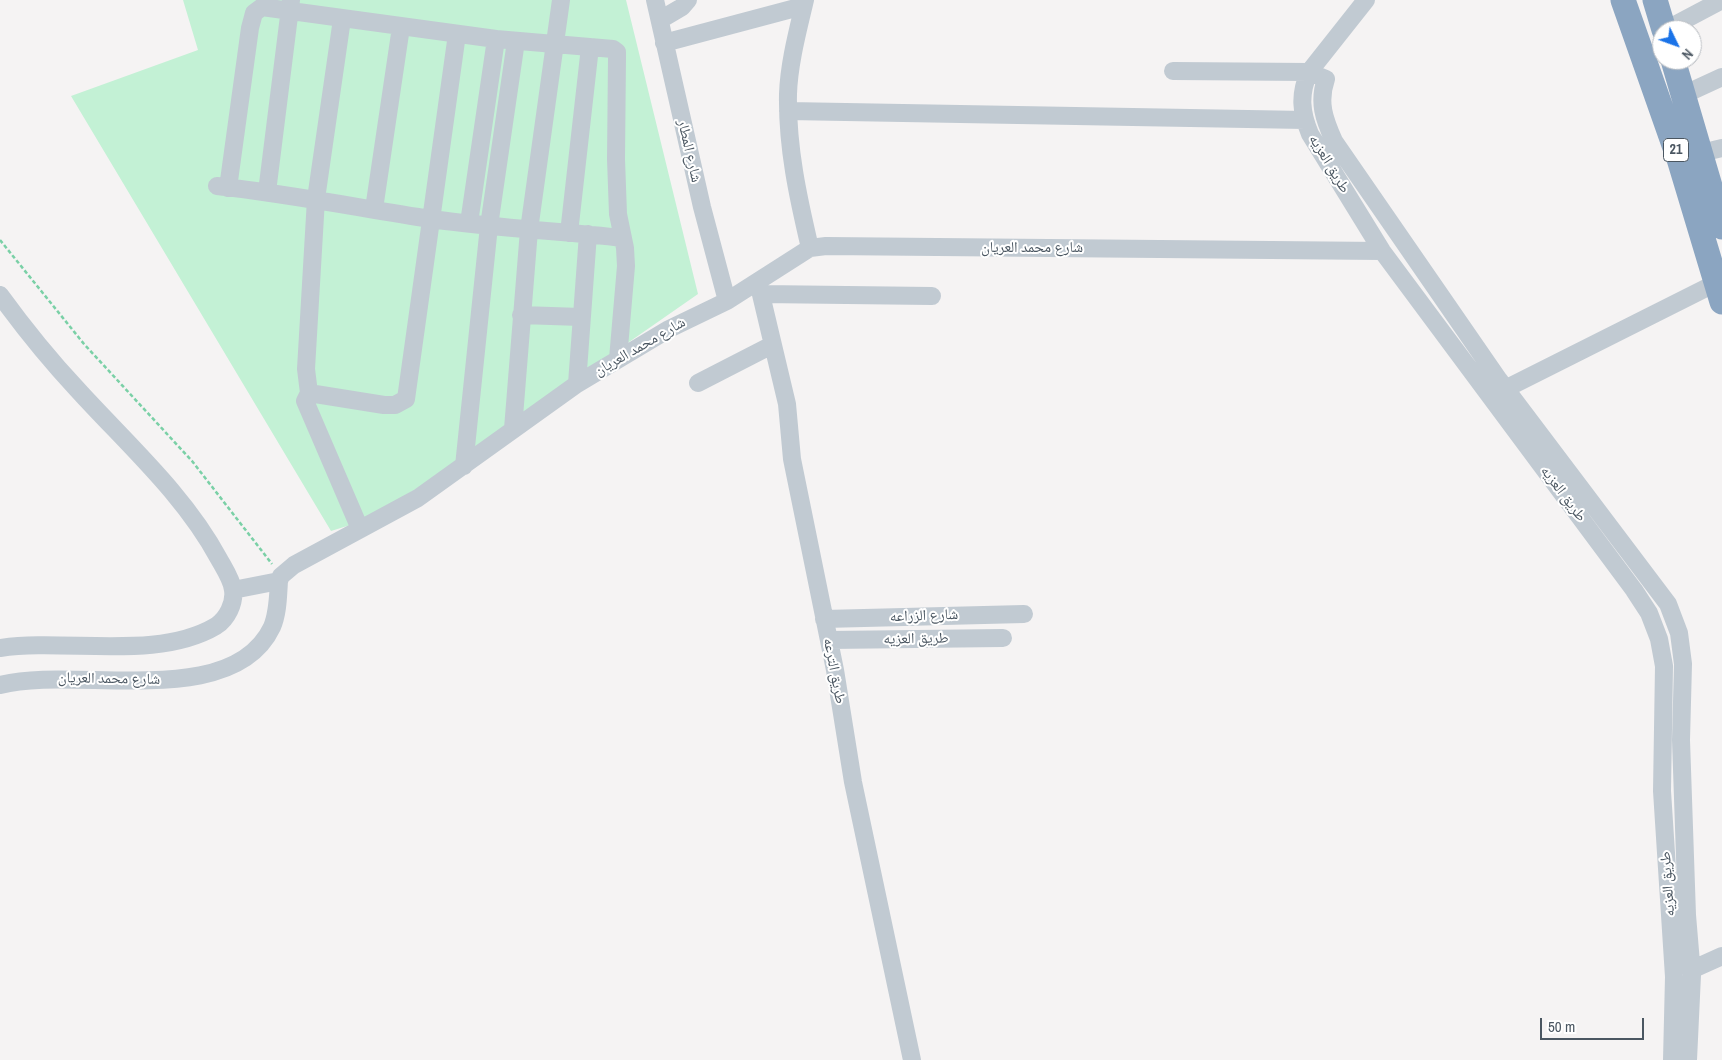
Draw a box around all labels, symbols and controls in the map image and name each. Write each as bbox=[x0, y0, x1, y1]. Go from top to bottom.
north arrow bbox=[1652, 20, 1702, 70]
text: N bbox=[1678, 45, 1697, 63]
street label: شارع المطار bbox=[673, 118, 705, 184]
street label: طريق العزيه bbox=[1305, 131, 1353, 197]
road number: 21 bbox=[1664, 138, 1688, 162]
street label: شارع محمد العريان bbox=[981, 239, 1083, 257]
street label: شارع محمد العريان bbox=[591, 314, 689, 380]
street label: طريق العزيه bbox=[1536, 463, 1590, 525]
street label: شارع الزراعه bbox=[889, 606, 959, 626]
street label: طريق العزيه bbox=[883, 629, 949, 649]
street label: طريق الترعه bbox=[819, 637, 849, 705]
street label: شارع محمد العريان bbox=[58, 669, 160, 689]
street label: طريق العزيه bbox=[1657, 851, 1679, 917]
scale bar bbox=[1542, 1008, 1646, 1040]
text: 50 m bbox=[1548, 1016, 1575, 1037]

